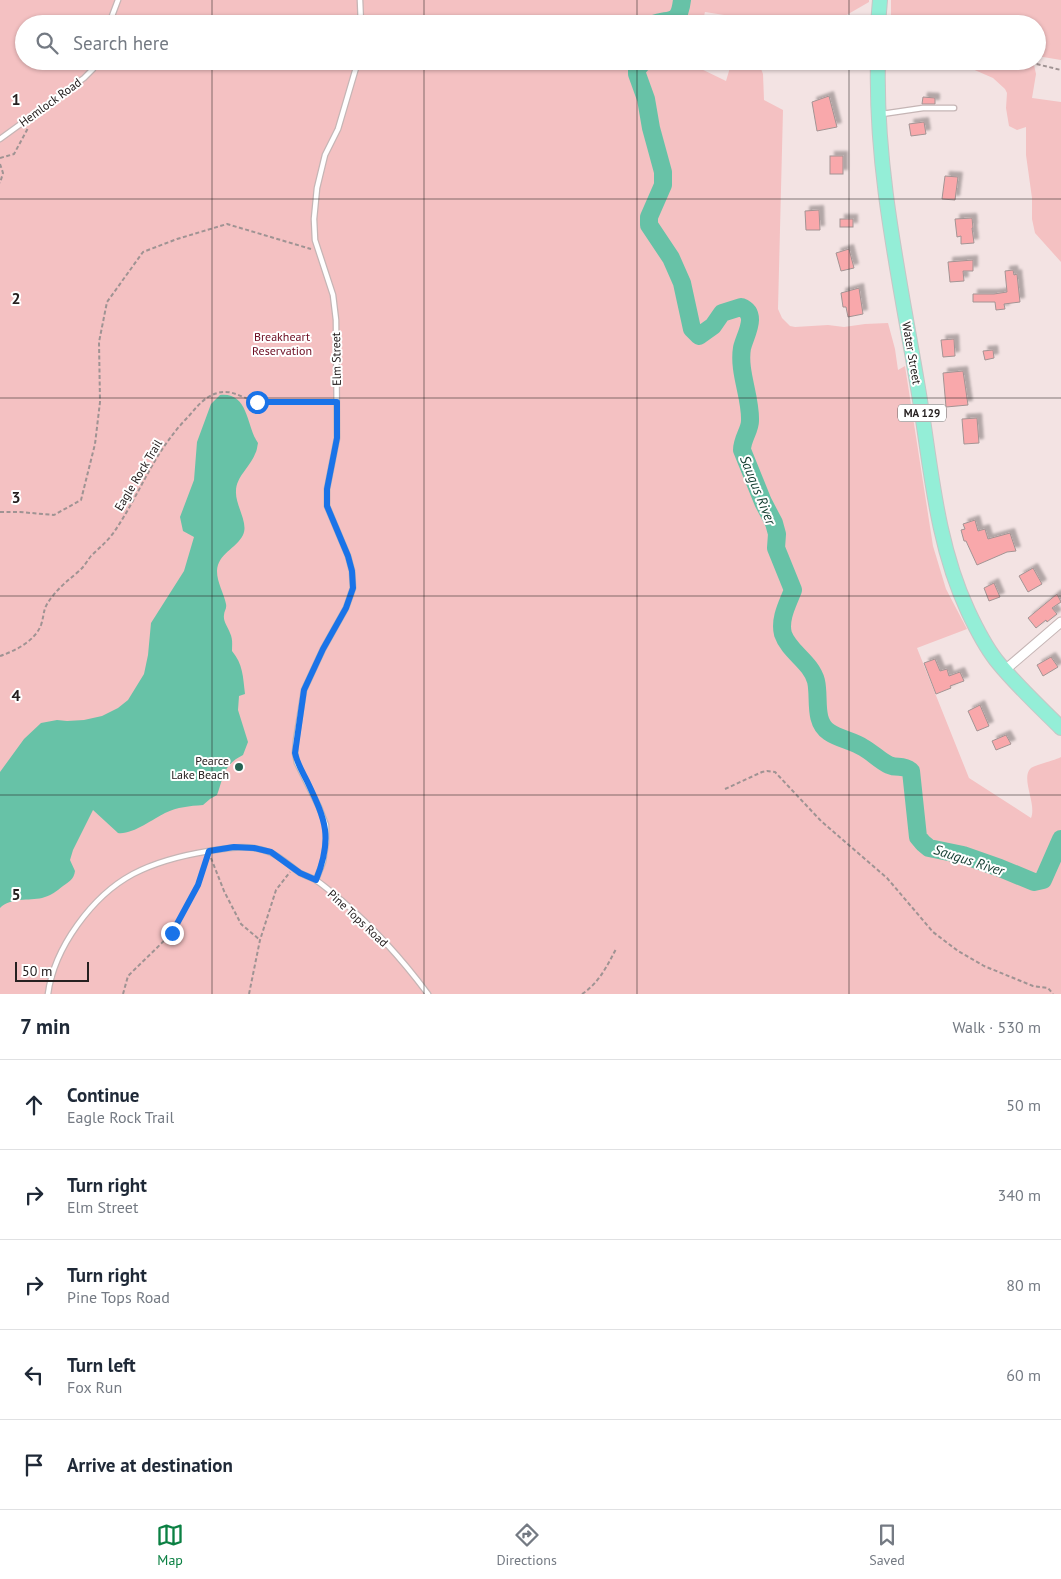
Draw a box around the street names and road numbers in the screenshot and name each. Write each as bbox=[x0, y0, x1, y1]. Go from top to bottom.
street label: Hemlock Road bbox=[16, 74, 84, 130]
street label: Water Street bbox=[899, 320, 925, 386]
street label: Elm Street bbox=[328, 332, 344, 386]
road number: MA 129 bbox=[898, 404, 946, 422]
street label: Eagle Rock Trail bbox=[111, 436, 165, 513]
street label: Pine Tops Road bbox=[325, 886, 391, 950]

